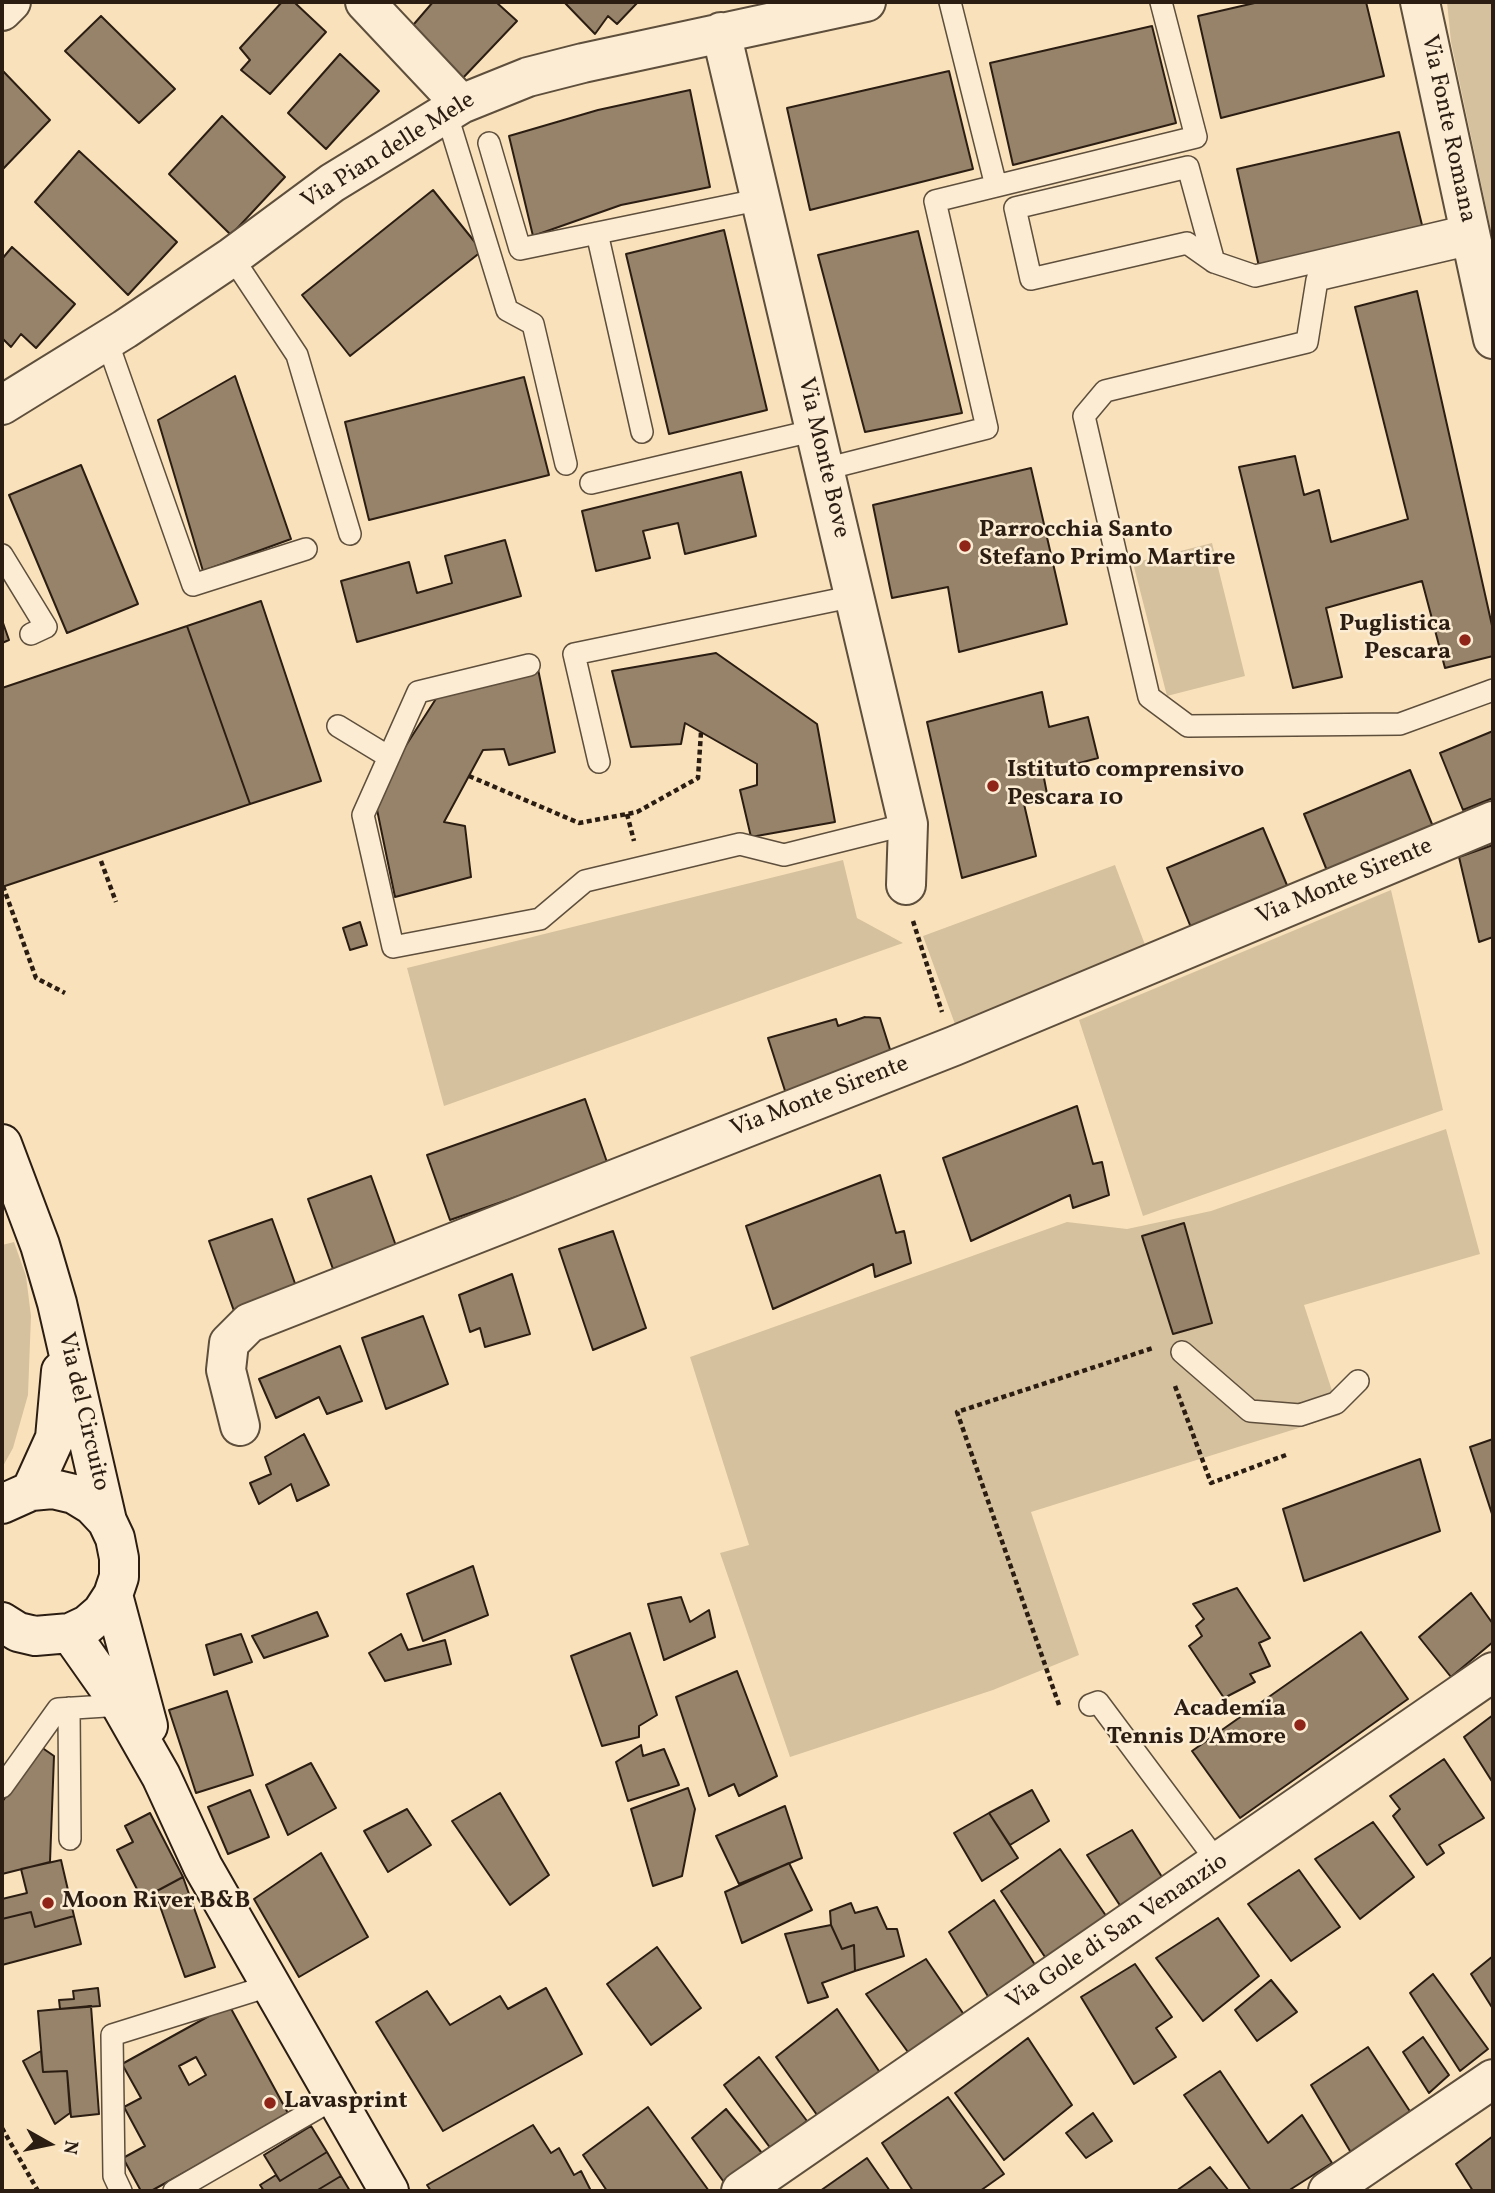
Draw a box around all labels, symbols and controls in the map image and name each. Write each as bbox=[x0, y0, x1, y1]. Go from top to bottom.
street label: Via Fonte Romana bbox=[1413, 33, 1481, 225]
street label: Via Pian delle Mele bbox=[297, 87, 481, 217]
street label: Via Monte Bove bbox=[790, 375, 854, 541]
place label: Parrocchia Santo Stefano Primo Martire bbox=[979, 518, 1235, 574]
marker: Parrocchia Santo Stefano Primo Martire bbox=[957, 538, 973, 554]
place label: Puglistica Pescara bbox=[1339, 612, 1451, 668]
marker: Puglistica Pescara bbox=[1457, 632, 1473, 648]
place label: Istituto comprensivo Pescara 10 bbox=[1007, 758, 1244, 814]
marker: Istituto comprensivo Pescara 10 bbox=[985, 778, 1001, 794]
street label: Via Monte Sirente bbox=[1253, 833, 1437, 933]
street label: Via Monte Sirente bbox=[727, 1051, 913, 1145]
street label: Via del Circuito bbox=[50, 1330, 114, 1494]
place label: Academia Tennis D'Amore bbox=[1107, 1697, 1286, 1753]
marker: Academia Tennis D'Amore bbox=[1292, 1717, 1308, 1733]
street label: Via Gole di San Venanzio bbox=[1002, 1848, 1234, 2018]
place label: Moon River B&B bbox=[62, 1889, 250, 1917]
marker: Moon River B&B bbox=[40, 1895, 56, 1911]
place label: Lavasprint bbox=[284, 2089, 407, 2117]
marker: Lavasprint bbox=[262, 2095, 278, 2111]
north arrow bbox=[14, 2109, 84, 2179]
text: N bbox=[56, 2138, 84, 2156]

